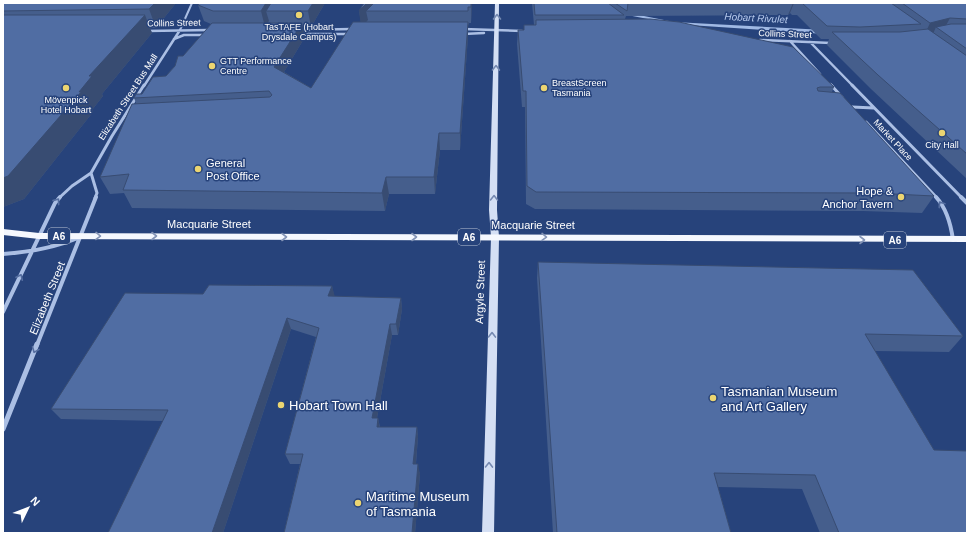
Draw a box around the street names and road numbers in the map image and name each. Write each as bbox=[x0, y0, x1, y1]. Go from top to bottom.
street label: Collins Street bbox=[147, 18, 201, 28]
street label: Collins Street bbox=[758, 28, 812, 40]
street label: Elizabeth Street Bus Mall bbox=[96, 52, 160, 142]
street label: Market Place bbox=[871, 117, 915, 163]
street label: Macquarie Street bbox=[167, 218, 251, 230]
street label: Macquarie Street bbox=[491, 219, 575, 231]
road number: A6 bbox=[48, 228, 70, 244]
road number: A6 bbox=[458, 229, 480, 245]
road number: A6 bbox=[884, 232, 906, 248]
street label: Elizabeth Street bbox=[27, 260, 67, 336]
street label: Argyle Street bbox=[473, 260, 487, 324]

